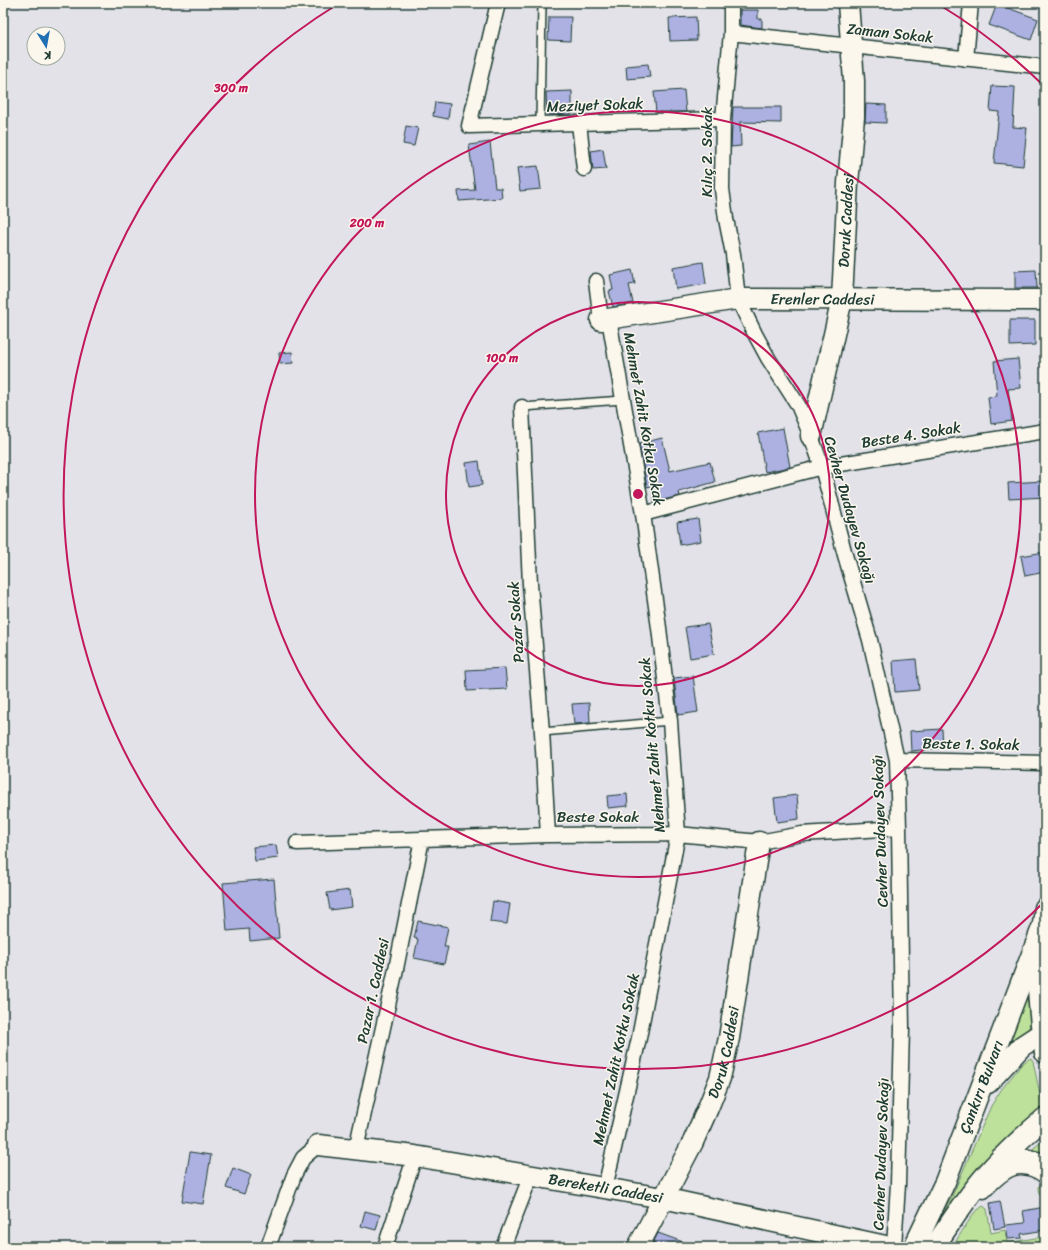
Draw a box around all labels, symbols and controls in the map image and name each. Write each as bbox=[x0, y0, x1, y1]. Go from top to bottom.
street label: Zaman Sokak bbox=[845, 16, 936, 51]
north arrow bbox=[26, 26, 66, 66]
text: K bbox=[41, 45, 54, 66]
text: 300 m bbox=[213, 77, 249, 99]
street label: Meziyet Sokak bbox=[546, 90, 644, 120]
street label: Kılıç 2. Sokak bbox=[694, 107, 720, 197]
street label: Doruk Caddesi bbox=[831, 172, 862, 268]
text: 200 m bbox=[349, 212, 385, 234]
street label: Erenler Caddesi bbox=[770, 286, 875, 312]
street label: Mehmet Zahit Kotku Sokak bbox=[616, 330, 672, 508]
text: 100 m bbox=[486, 347, 519, 369]
street label: Beste 4. Sokak bbox=[859, 414, 963, 456]
street label: Cevher Dudayev Sokağı bbox=[816, 433, 884, 587]
centre of rings bbox=[631, 487, 645, 501]
street label: Pazar Sokak bbox=[500, 579, 532, 664]
street label: Mehmet Zahit Kotku Sokak bbox=[631, 656, 673, 834]
street label: Beste 1. Sokak bbox=[922, 730, 1020, 758]
street label: Cevher Dudayev Sokağı bbox=[864, 754, 896, 908]
street label: Beste Sokak bbox=[557, 804, 640, 830]
street label: Pazar 1. Caddesi bbox=[349, 935, 397, 1046]
street label: Mehmet Zahit Kotku Sokak bbox=[585, 970, 647, 1148]
street label: Doruk Caddesi bbox=[700, 1003, 747, 1102]
street label: Çankırı Bulvarı bbox=[952, 1036, 1011, 1137]
street label: Cevher Dudayev Sokağı bbox=[865, 1077, 897, 1231]
street label: Bereketli Caddesi bbox=[546, 1166, 666, 1211]

